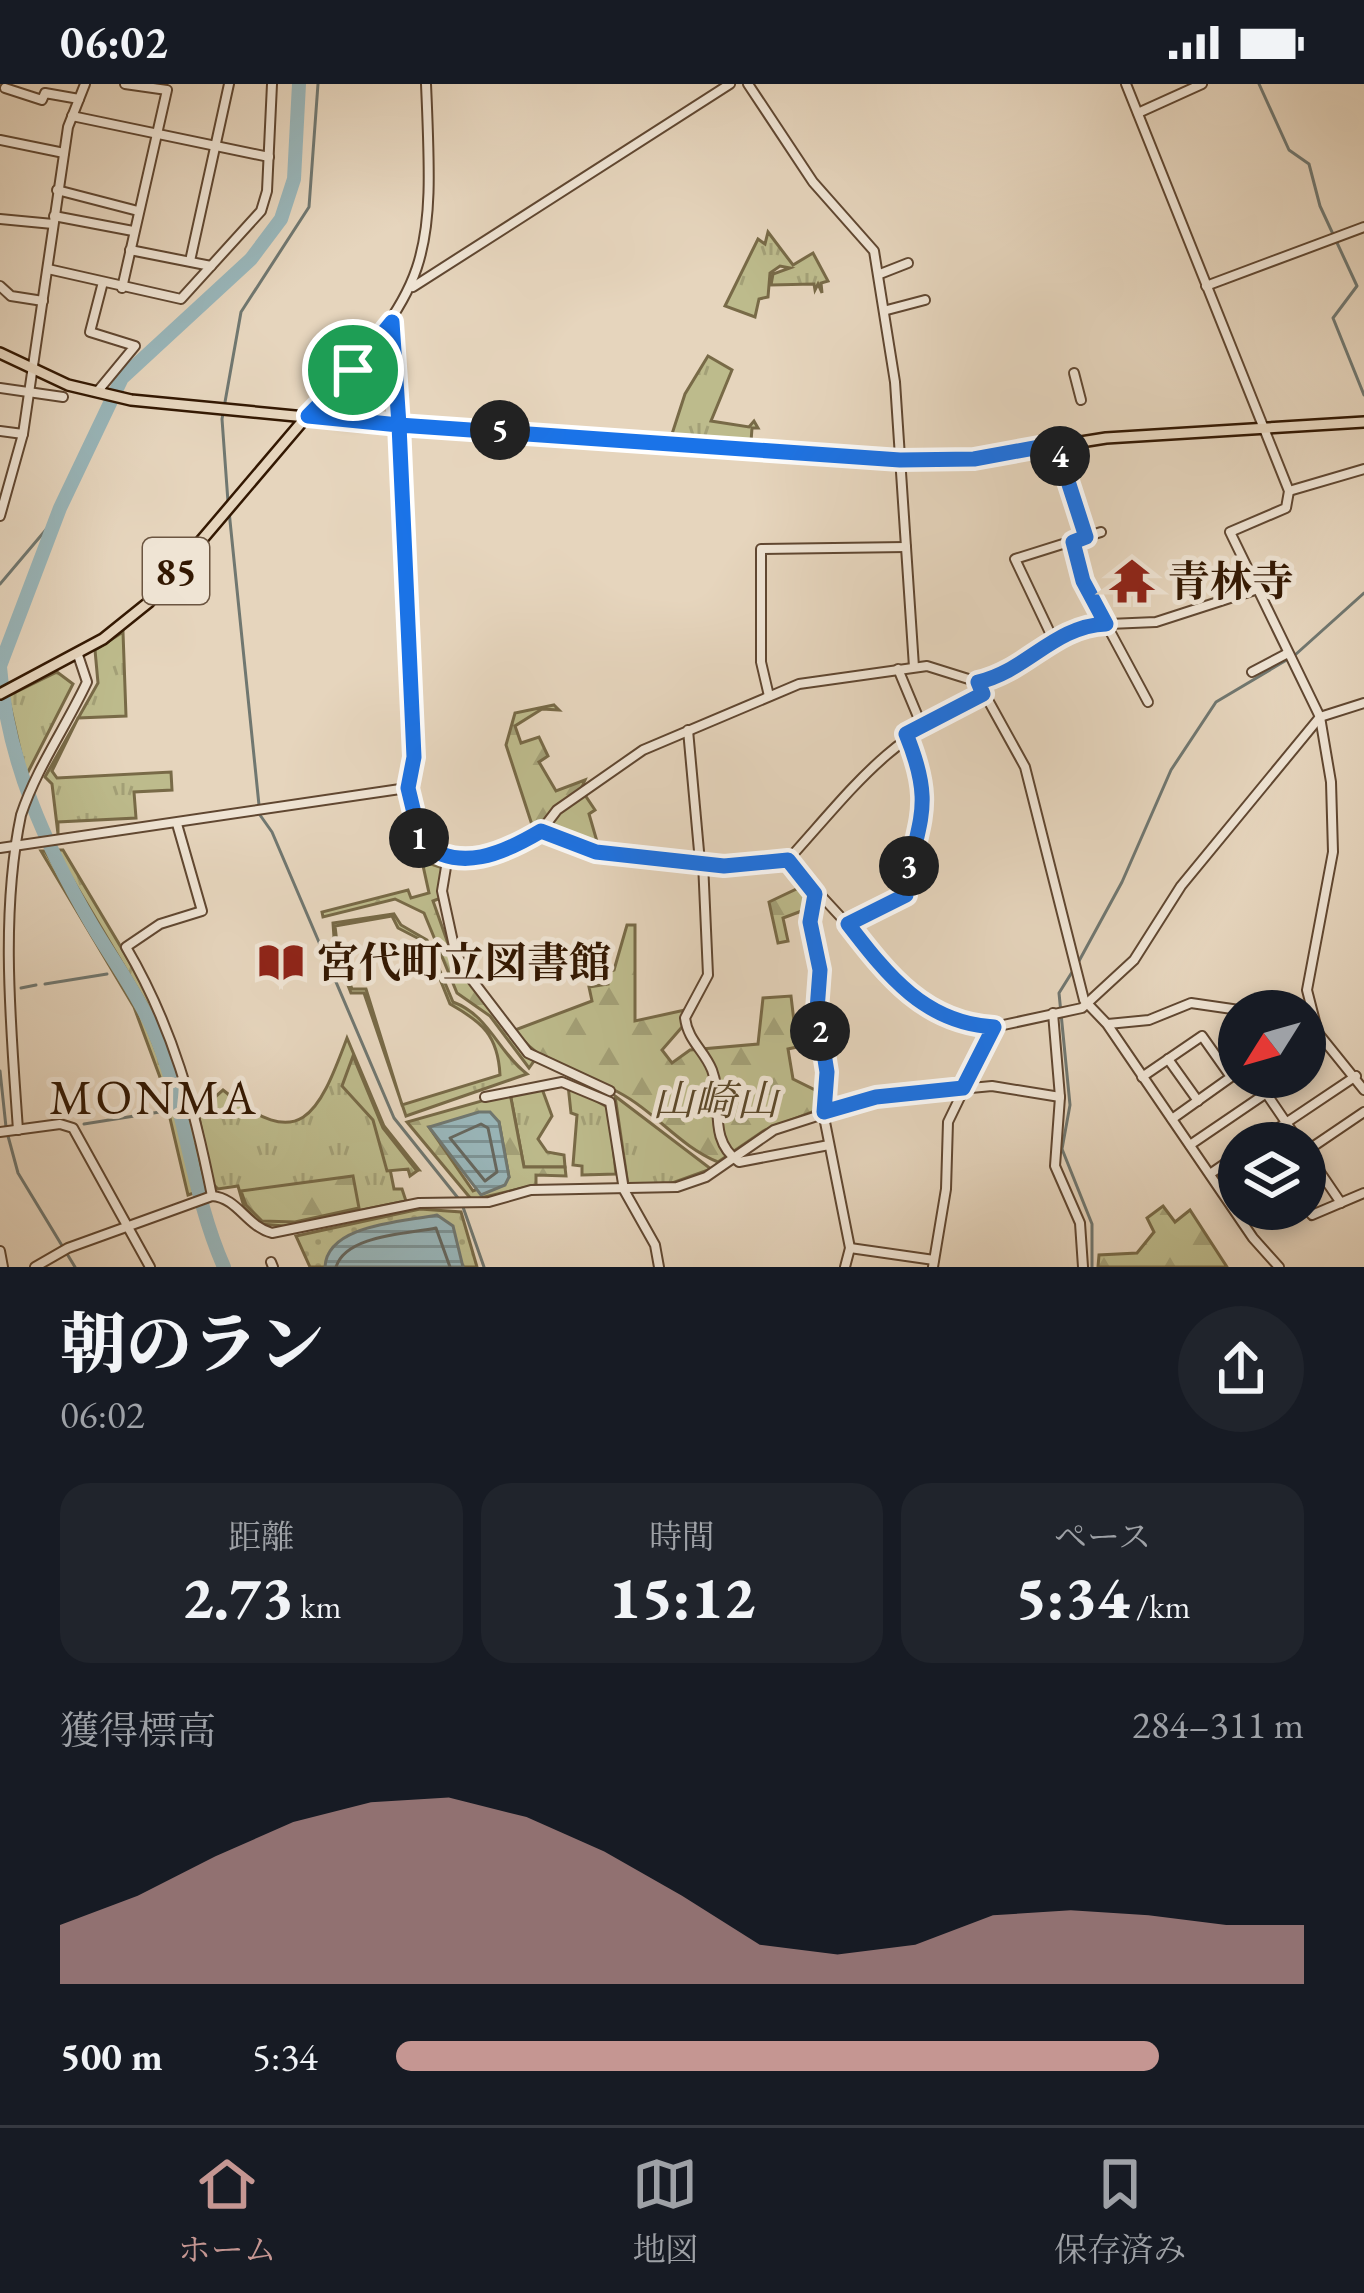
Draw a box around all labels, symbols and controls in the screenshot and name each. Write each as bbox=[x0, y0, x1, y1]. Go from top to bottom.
text: 06:02 bbox=[60, 13, 168, 71]
pin bbox=[302, 319, 404, 421]
icon: arrive bbox=[320, 337, 386, 403]
pin: 5 bbox=[470, 400, 530, 460]
text: 5 bbox=[491, 408, 509, 451]
pin: 4 bbox=[1030, 426, 1090, 486]
text: 4 bbox=[1051, 434, 1069, 477]
road number: 85 bbox=[143, 538, 209, 604]
place label: 青林寺 bbox=[1168, 554, 1294, 609]
temple icon: 青林寺 bbox=[1107, 556, 1157, 606]
pin: 1 bbox=[389, 808, 449, 868]
text: 1 bbox=[410, 816, 428, 859]
pin: 3 bbox=[879, 836, 939, 896]
text: 3 bbox=[900, 844, 918, 887]
place label: 宮代町立図書館 bbox=[317, 935, 611, 990]
library icon: 宮代町立図書館 bbox=[256, 937, 306, 987]
north arrow bbox=[1218, 990, 1326, 1098]
map controls bbox=[1218, 990, 1326, 1230]
pin: 2 bbox=[790, 1001, 850, 1061]
text: 2 bbox=[811, 1009, 829, 1052]
district label: MONMA bbox=[49, 1066, 259, 1128]
park label: 山崎山 bbox=[652, 1073, 781, 1128]
button: layers bbox=[1218, 1122, 1326, 1230]
text: 朝のラン bbox=[60, 1301, 324, 1387]
button: share bbox=[1178, 1306, 1304, 1432]
text: 06:02 bbox=[60, 1389, 145, 1440]
text: 距離 bbox=[228, 1515, 294, 1558]
text: 時間 bbox=[649, 1515, 715, 1558]
text: ペース bbox=[1054, 1515, 1151, 1558]
text: 2.73 bbox=[181, 1558, 294, 1636]
text: 15:12 bbox=[609, 1558, 755, 1636]
text: 5:34 bbox=[1015, 1558, 1129, 1636]
text: km bbox=[294, 1585, 341, 1628]
text: /km bbox=[1129, 1585, 1190, 1628]
text: 284–311 m bbox=[1132, 1699, 1304, 1750]
text: 獲得標高 bbox=[60, 1705, 216, 1756]
text: 500 m bbox=[60, 2031, 163, 2082]
text: 5:34 bbox=[252, 2031, 318, 2082]
tab: ホーム bbox=[178, 2151, 277, 2271]
tab: 地図 bbox=[632, 2151, 698, 2271]
tab: 保存済み bbox=[1054, 2151, 1186, 2271]

